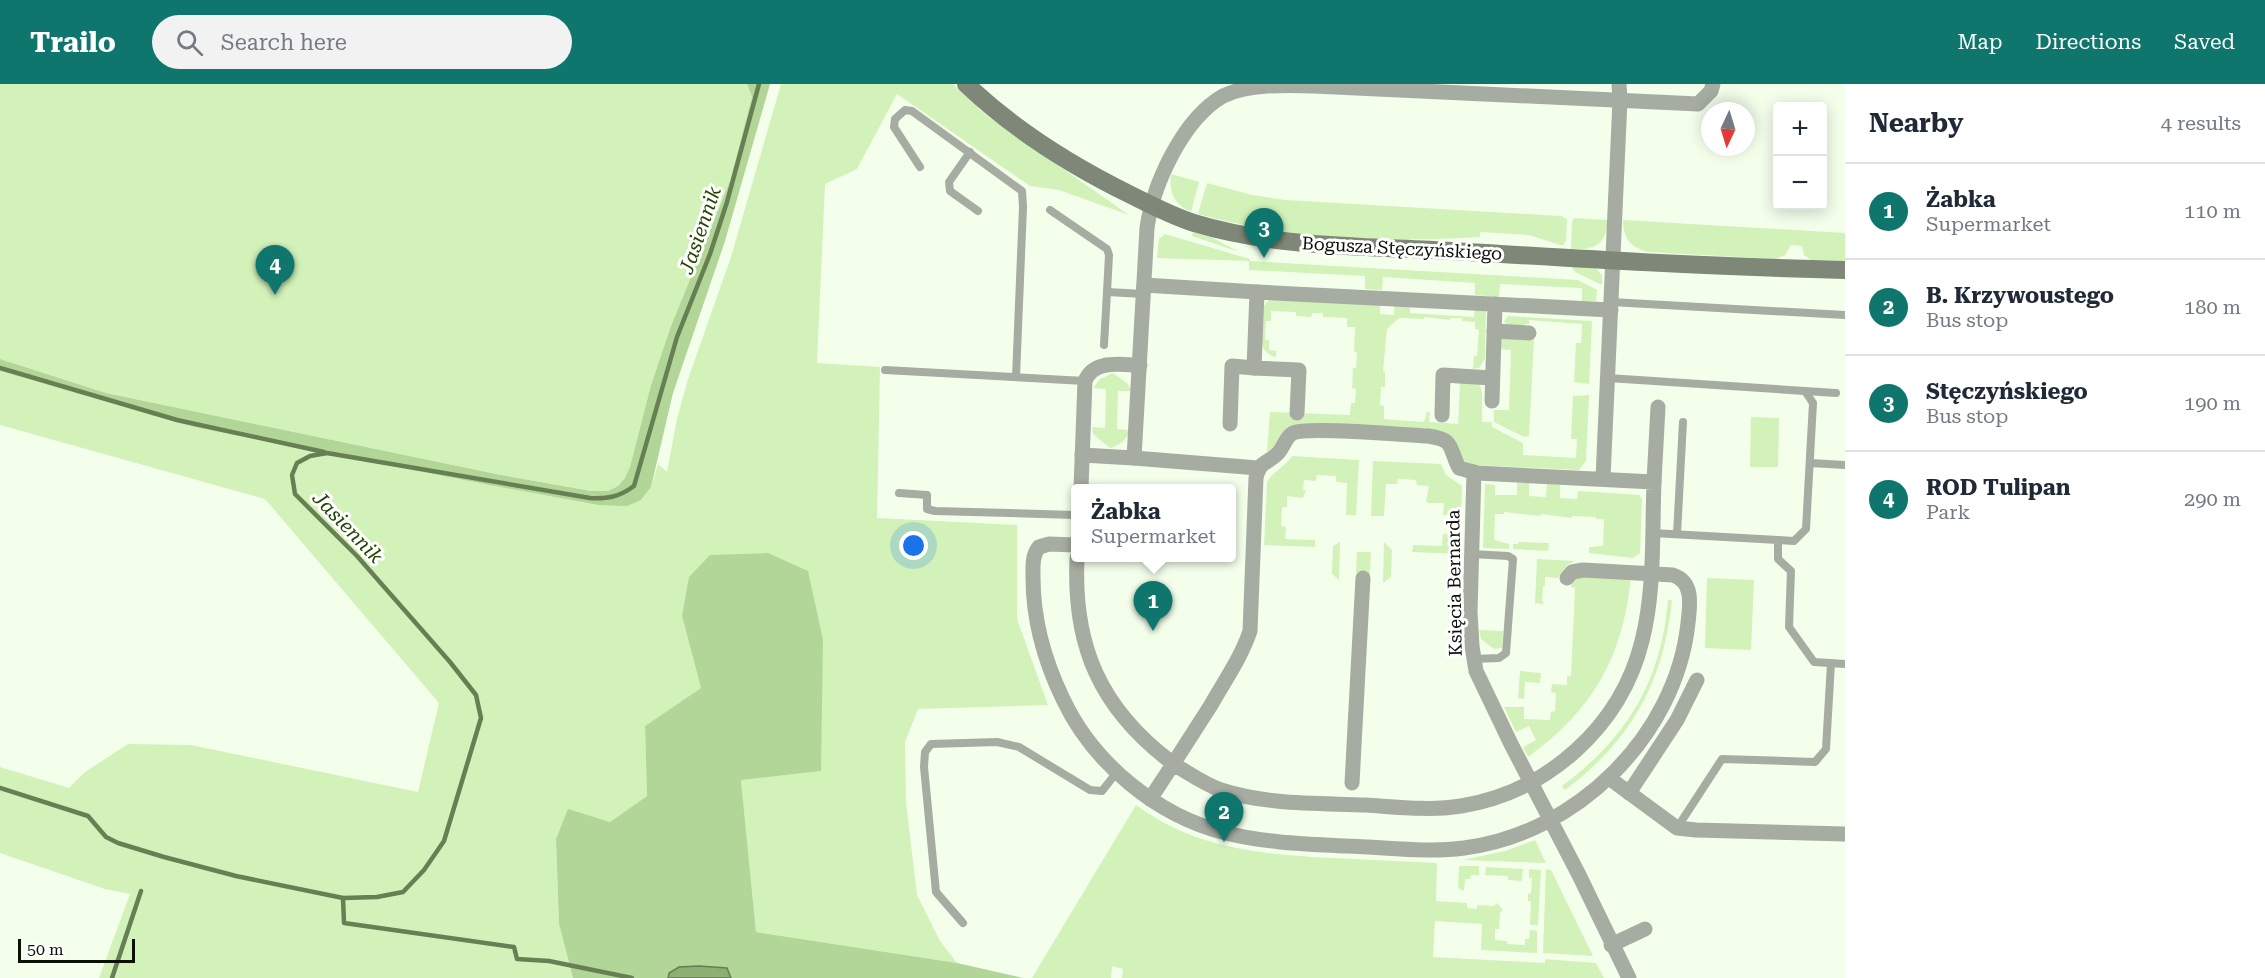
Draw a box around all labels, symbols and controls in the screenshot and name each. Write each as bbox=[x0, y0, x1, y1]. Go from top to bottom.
search box bbox=[152, 15, 572, 69]
text: Trailo bbox=[30, 26, 116, 59]
icon: search bbox=[173, 26, 206, 59]
text: Search here bbox=[221, 30, 347, 55]
text: Map bbox=[1958, 30, 2002, 54]
text: Directions bbox=[2035, 30, 2141, 54]
text: Saved bbox=[2174, 30, 2235, 54]
north arrow bbox=[1701, 102, 1755, 156]
map controls bbox=[1773, 102, 1827, 210]
button: + bbox=[1773, 102, 1827, 156]
text: Nearby bbox=[1869, 108, 1963, 138]
text: 4 results bbox=[2161, 111, 2241, 135]
button: − bbox=[1773, 156, 1827, 210]
water label: Jasiennik bbox=[674, 183, 726, 278]
text: Żabka bbox=[1926, 187, 1996, 212]
text: 1 bbox=[1883, 199, 1894, 223]
text: 110 m bbox=[2184, 199, 2241, 223]
pin: 3 bbox=[1244, 208, 1284, 258]
text: Supermarket bbox=[1926, 212, 2051, 236]
street label: Bogusza Stęczyńskiego bbox=[1301, 232, 1503, 264]
pin: 4 bbox=[256, 246, 294, 295]
text: B. Krzywoustego bbox=[1926, 283, 2114, 308]
text: 2 bbox=[1883, 295, 1894, 319]
text: 180 m bbox=[2184, 295, 2241, 319]
text: Bus stop bbox=[1926, 308, 2008, 332]
text: Stęczyńskiego bbox=[1926, 379, 2088, 404]
text: 3 bbox=[1883, 391, 1894, 415]
text: 190 m bbox=[2184, 391, 2241, 415]
text: Bus stop bbox=[1926, 404, 2008, 428]
text: ROD Tulipan bbox=[1926, 475, 2070, 500]
popup bbox=[1071, 484, 1236, 562]
water label: Jasiennik bbox=[307, 485, 388, 568]
text: 4 bbox=[1883, 487, 1894, 511]
text: 290 m bbox=[2184, 487, 2241, 511]
text: Żabka bbox=[1091, 499, 1161, 524]
text: Park bbox=[1926, 500, 1970, 524]
street label: Księcia Bernarda bbox=[1442, 509, 1466, 657]
text: Supermarket bbox=[1091, 524, 1216, 548]
your location bbox=[899, 531, 928, 560]
pin: 1 bbox=[1134, 582, 1172, 631]
pin: 2 bbox=[1204, 792, 1244, 842]
scale bar bbox=[18, 936, 135, 964]
text: 50 m bbox=[27, 940, 64, 959]

